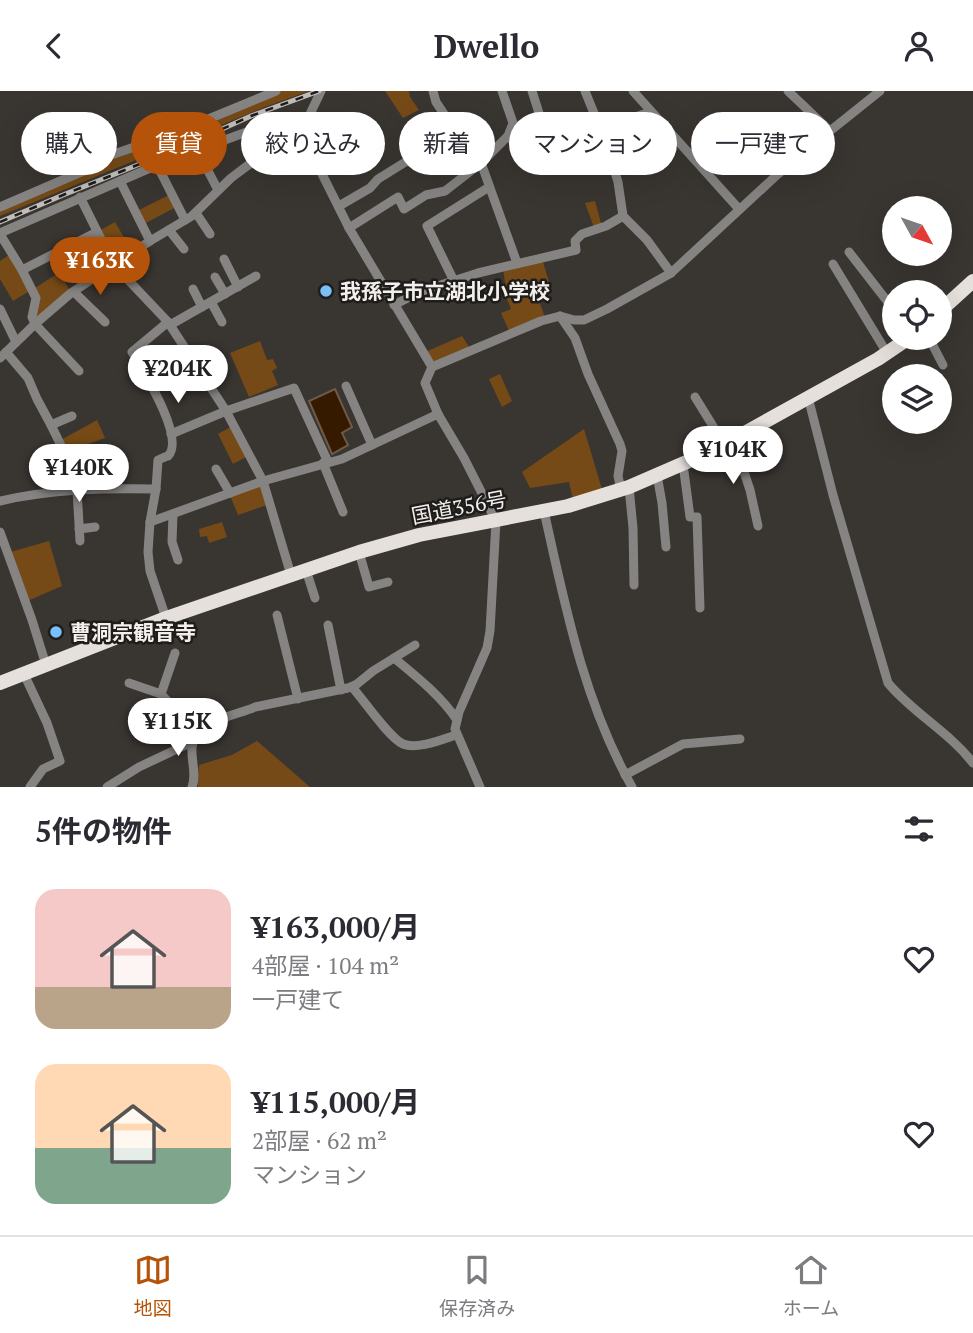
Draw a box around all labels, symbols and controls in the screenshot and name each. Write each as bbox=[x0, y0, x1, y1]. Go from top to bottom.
text: Dwello bbox=[434, 25, 539, 67]
icon: back bbox=[35, 27, 73, 65]
icon: person bbox=[900, 27, 938, 65]
chip: 購入 bbox=[21, 112, 117, 175]
chip: 賃貸 bbox=[131, 112, 227, 175]
chip: 絞り込み bbox=[241, 112, 385, 175]
chip: 新着 bbox=[399, 112, 495, 175]
chip: マンション bbox=[509, 112, 677, 175]
chip: 一戸建て bbox=[691, 112, 835, 175]
north arrow bbox=[882, 196, 952, 266]
map controls bbox=[882, 196, 952, 434]
pin: ¥163K bbox=[51, 237, 149, 297]
text: ¥163K bbox=[66, 244, 134, 275]
place label: 我孫子市立湖北小学校 bbox=[340, 277, 550, 305]
button: locate bbox=[882, 280, 952, 350]
marker: 我孫子市立湖北小学校 bbox=[318, 283, 334, 299]
pin: ¥204K bbox=[129, 345, 227, 405]
text: ¥204K bbox=[144, 352, 212, 383]
button: layers bbox=[882, 364, 952, 434]
pin: ¥104K bbox=[684, 427, 782, 486]
text: ¥104K bbox=[699, 433, 767, 464]
pin: ¥140K bbox=[30, 445, 128, 504]
text: ¥140K bbox=[45, 451, 113, 482]
street label: 国道356号 bbox=[409, 484, 509, 530]
place label: 曹洞宗観音寺 bbox=[70, 618, 196, 646]
marker: 曹洞宗観音寺 bbox=[48, 624, 64, 640]
pin: ¥115K bbox=[129, 699, 227, 758]
text: ¥115K bbox=[144, 705, 212, 736]
icon: filters bbox=[900, 810, 938, 848]
text: 5件の物件 bbox=[35, 811, 172, 851]
text: ¥163,000/月 bbox=[252, 907, 420, 947]
icon: home bbox=[91, 917, 175, 1001]
icon: heart bbox=[900, 940, 938, 978]
text: 4部屋 · 104 m² bbox=[252, 950, 399, 981]
text: 一戸建て bbox=[252, 984, 344, 1015]
text: ¥115,000/月 bbox=[252, 1082, 420, 1122]
icon: home bbox=[91, 1092, 175, 1176]
icon: heart bbox=[900, 1115, 938, 1153]
text: 2部屋 · 62 m² bbox=[252, 1125, 387, 1156]
text: マンション bbox=[252, 1159, 367, 1190]
tab: 地図 bbox=[134, 1251, 172, 1320]
tab: 保存済み bbox=[439, 1251, 515, 1320]
tab: ホーム bbox=[783, 1251, 839, 1320]

